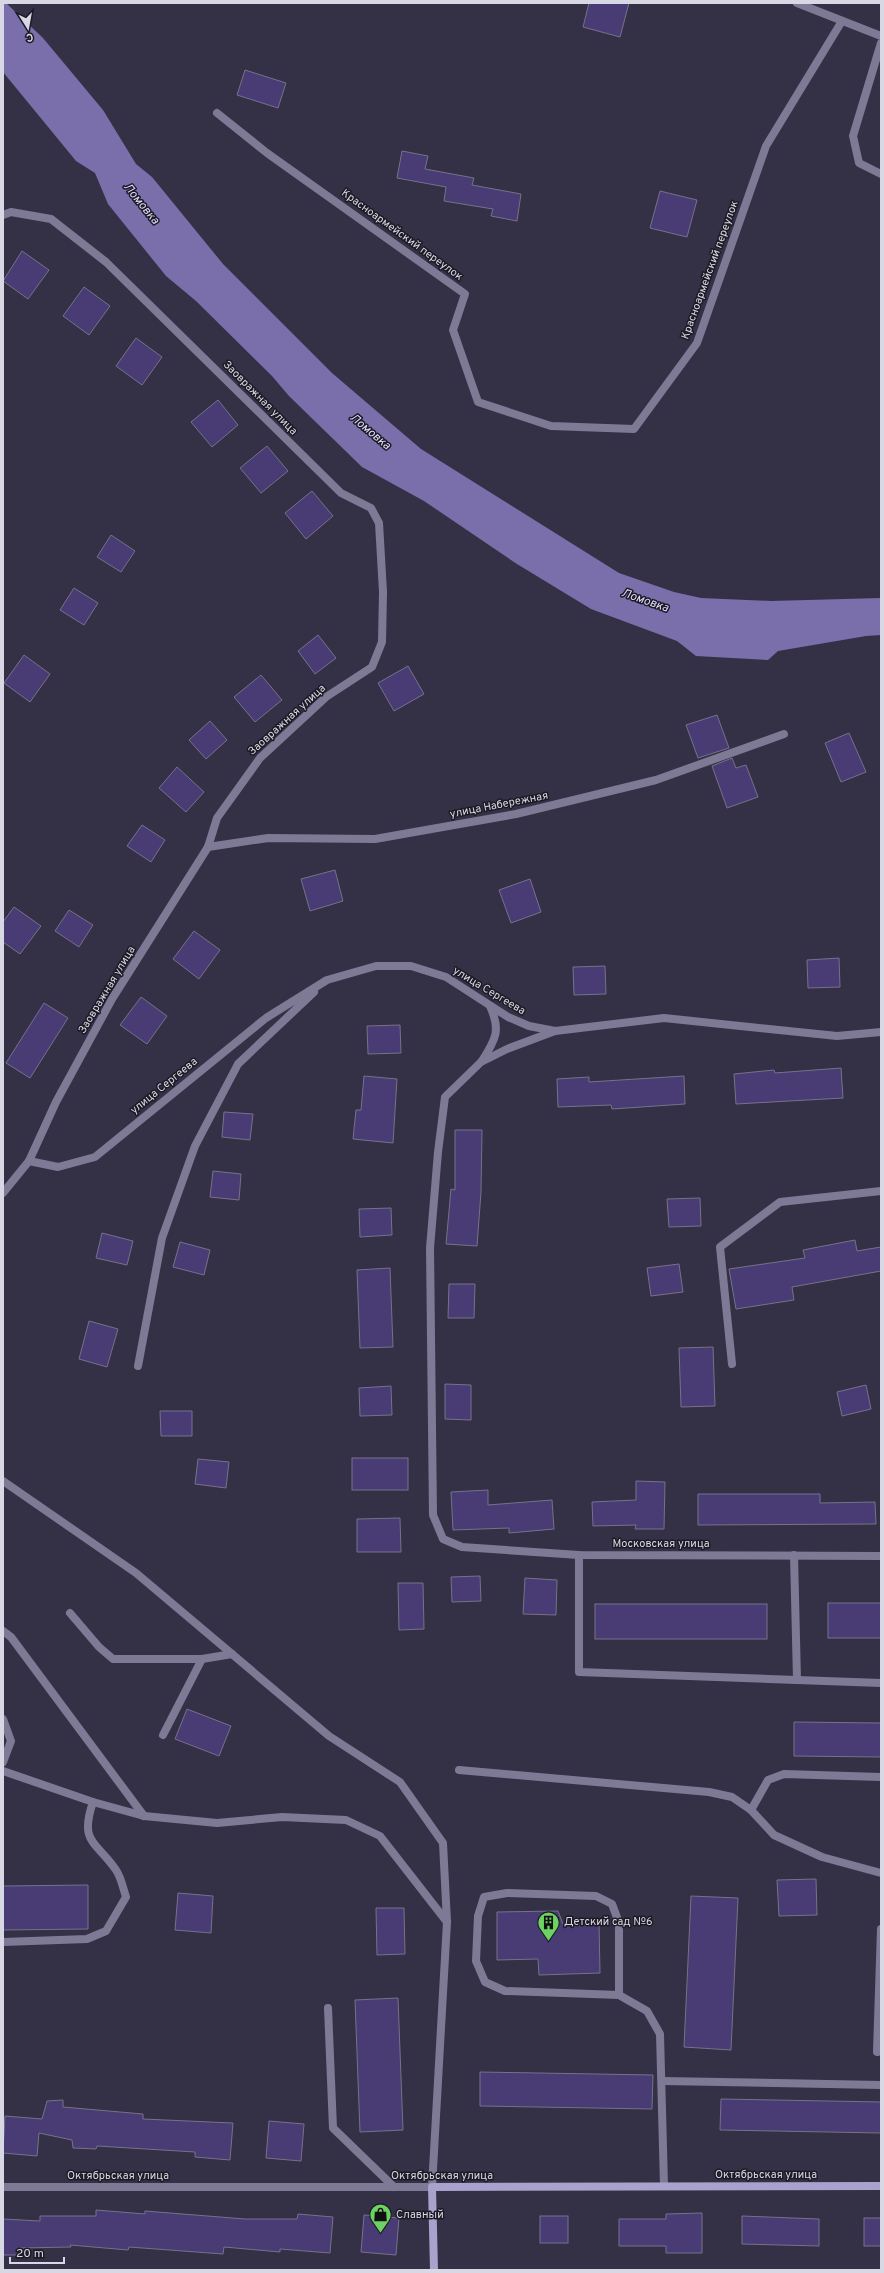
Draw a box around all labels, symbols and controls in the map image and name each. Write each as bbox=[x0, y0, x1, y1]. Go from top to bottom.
north arrow bbox=[8, 8, 48, 48]
text: С bbox=[25, 29, 35, 44]
water label: Ломовка bbox=[119, 180, 163, 229]
street label: Красноармейский переулок bbox=[338, 186, 466, 284]
street label: Красноармейский переулок bbox=[678, 199, 742, 341]
street label: Заовражная улица bbox=[220, 358, 300, 438]
water label: Ломовка bbox=[346, 410, 395, 454]
water label: Ломовка bbox=[619, 585, 672, 617]
street label: Заовражная улица bbox=[245, 681, 329, 759]
street label: улица Набережная bbox=[449, 789, 549, 821]
street label: Заовражная улица bbox=[75, 944, 139, 1036]
street label: улица Сергеева bbox=[450, 964, 528, 1018]
street label: улица Сергеева bbox=[128, 1055, 201, 1117]
street label: Московская улица bbox=[612, 1537, 710, 1551]
building icon: Детский сад №6 bbox=[535, 1909, 561, 1942]
place label: Детский сад №6 bbox=[564, 1915, 653, 1929]
street label: Октябрьская улица bbox=[715, 2168, 817, 2182]
street label: Октябрьская улица bbox=[67, 2169, 169, 2183]
street label: Октябрьская улица bbox=[391, 2169, 493, 2183]
shop icon: Славный bbox=[367, 2202, 393, 2235]
place label: Славный bbox=[396, 2208, 444, 2222]
scale bar bbox=[10, 2239, 64, 2265]
text: 20 m bbox=[16, 2246, 44, 2262]

